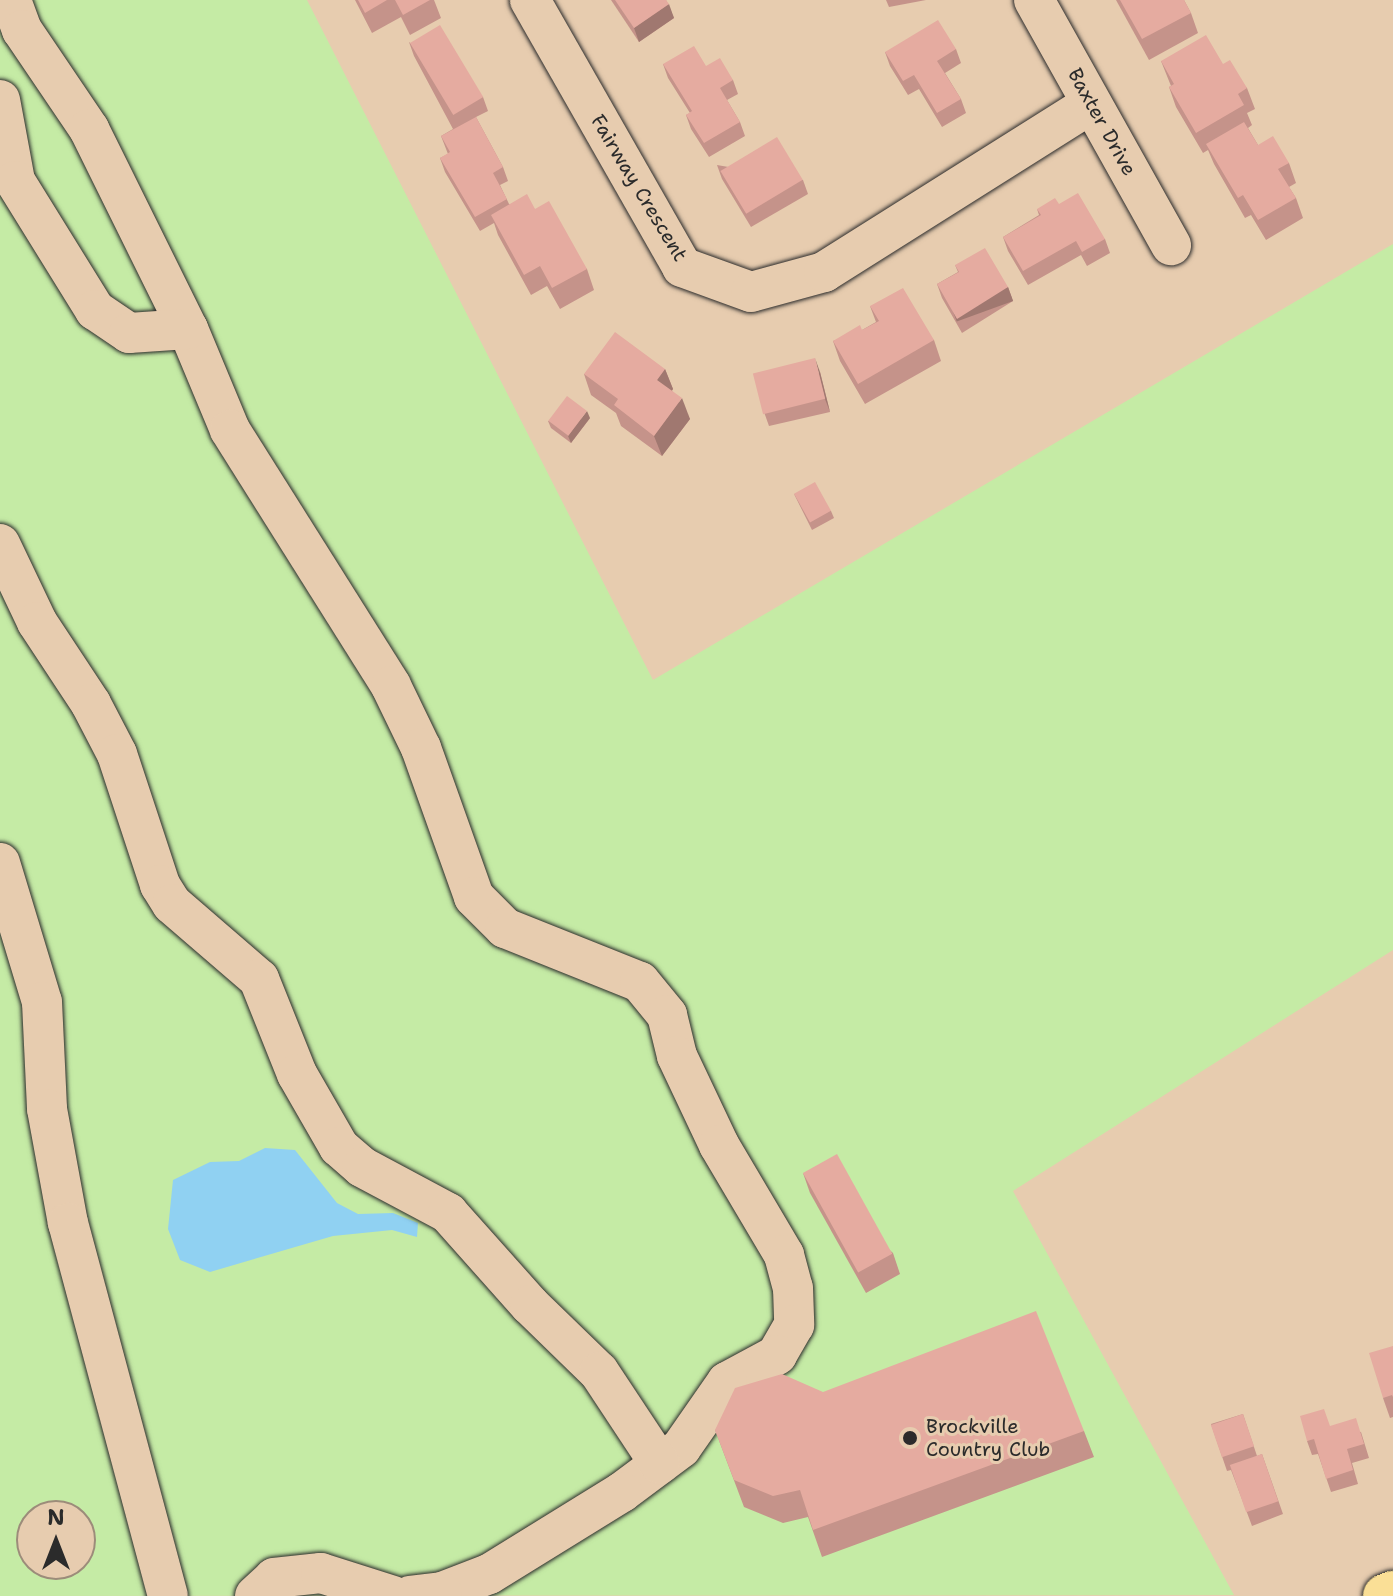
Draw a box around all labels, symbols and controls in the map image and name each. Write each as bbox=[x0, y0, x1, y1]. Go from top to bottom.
street label: Baxter Drive bbox=[1063, 64, 1141, 180]
street label: Fairway Crescent bbox=[586, 110, 692, 266]
place label: Brockville Country Club bbox=[926, 1414, 1050, 1461]
marker: Brockville Country Club bbox=[901, 1429, 919, 1447]
north arrow bbox=[16, 1500, 96, 1580]
text: N bbox=[47, 1503, 65, 1532]

